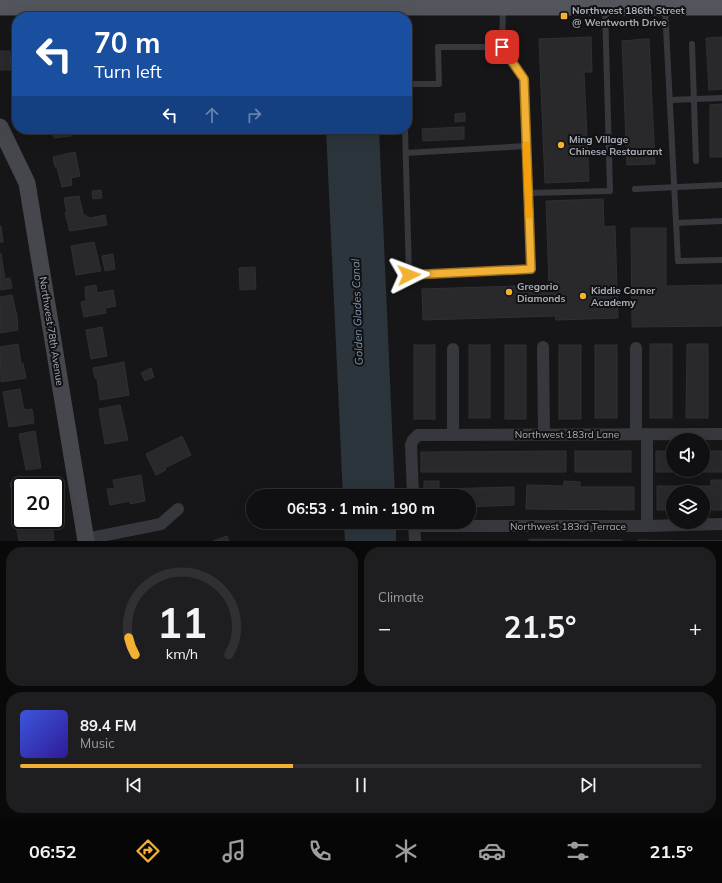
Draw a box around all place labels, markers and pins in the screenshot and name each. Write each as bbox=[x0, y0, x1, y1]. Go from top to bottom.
place label: Northwest 186th Street @ Wentworth Drive bbox=[572, 4, 685, 29]
marker: Northwest 186th Street @ Wentworth Drive bbox=[559, 11, 569, 21]
pin bbox=[485, 30, 519, 64]
place label: Ming Village Chinese Restaurant bbox=[569, 133, 663, 158]
marker: Ming Village Chinese Restaurant bbox=[556, 140, 566, 150]
place label: Gregorio Diamonds bbox=[517, 280, 566, 305]
place label: Kiddie Corner Academy bbox=[591, 284, 655, 309]
marker: Gregorio Diamonds bbox=[504, 287, 514, 297]
marker: Kiddie Corner Academy bbox=[578, 291, 588, 301]

